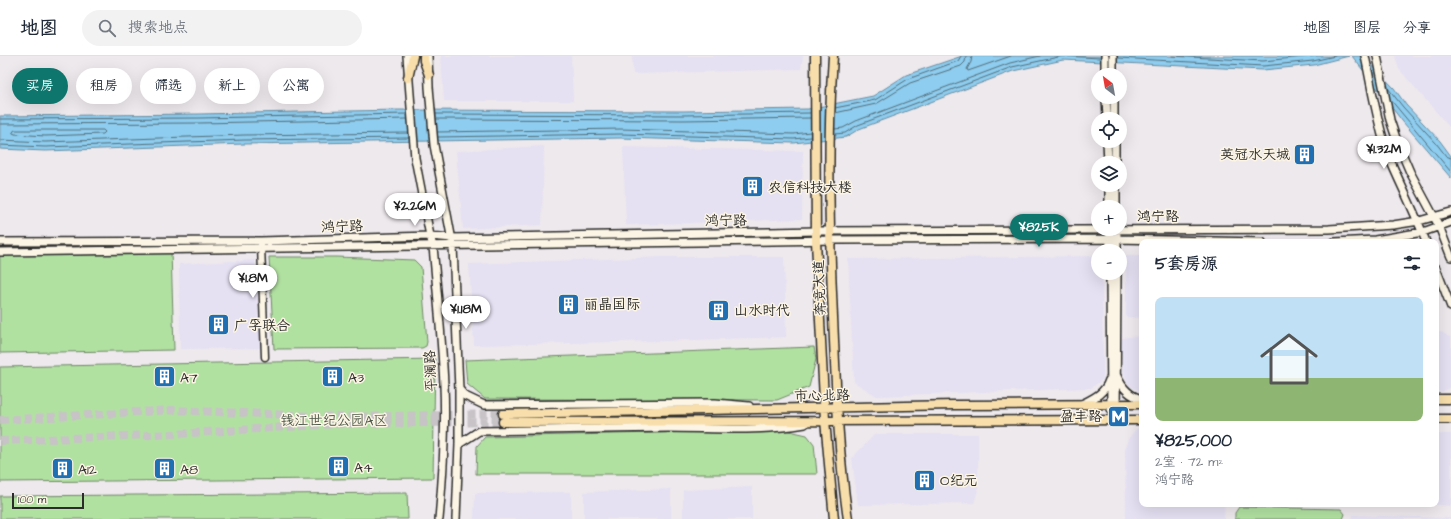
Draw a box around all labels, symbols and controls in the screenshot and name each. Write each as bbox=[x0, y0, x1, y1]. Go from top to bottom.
search box bbox=[82, 10, 362, 46]
text: 地图 bbox=[20, 15, 58, 42]
icon: search bbox=[96, 17, 118, 39]
text: 搜索地点 bbox=[128, 17, 188, 38]
text: 地图 bbox=[1303, 18, 1331, 38]
text: 图层 bbox=[1353, 18, 1381, 38]
text: 分享 bbox=[1403, 18, 1431, 38]
chip: 买房 bbox=[12, 68, 68, 104]
chip: 租房 bbox=[76, 68, 132, 104]
chip: 筛选 bbox=[140, 68, 196, 104]
chip: 新上 bbox=[204, 68, 260, 104]
chip: 公寓 bbox=[268, 68, 324, 104]
north arrow bbox=[1091, 68, 1127, 104]
map controls bbox=[1091, 68, 1127, 280]
button: locate bbox=[1091, 112, 1127, 148]
pin: ¥1.32M bbox=[1351, 136, 1417, 170]
text: ¥1.32M bbox=[1366, 140, 1402, 158]
building icon: 英冠水天城 bbox=[1292, 141, 1318, 167]
place label: 英冠水天城 bbox=[1220, 145, 1290, 165]
button: layers bbox=[1091, 156, 1127, 192]
building icon: 农信科技大楼 bbox=[740, 174, 766, 200]
place label: 农信科技大楼 bbox=[768, 178, 852, 198]
pin: ¥2.26M bbox=[382, 193, 448, 227]
text: ¥2.26M bbox=[394, 197, 436, 215]
button: + bbox=[1091, 200, 1127, 236]
street label: 鸿宁路 bbox=[1137, 207, 1179, 227]
street label: 鸿宁路 bbox=[705, 211, 747, 231]
pin: ¥825K bbox=[1011, 214, 1067, 248]
street label: 鸿宁路 bbox=[321, 216, 363, 238]
text: ¥825K bbox=[1019, 218, 1059, 236]
button: − bbox=[1091, 244, 1127, 280]
text: 5套房源 bbox=[1155, 252, 1218, 276]
icon: filters bbox=[1401, 252, 1423, 274]
street label: 奔竞大道 bbox=[809, 260, 831, 316]
pin: ¥1.8M bbox=[225, 265, 281, 299]
text: ¥1.8M bbox=[238, 269, 268, 287]
building icon: 丽晶国际 bbox=[555, 291, 581, 317]
place label: 丽晶国际 bbox=[584, 295, 640, 315]
pin: ¥1.18M bbox=[433, 296, 499, 330]
building icon: 山水时代 bbox=[706, 297, 732, 323]
text: ¥1.18M bbox=[450, 300, 482, 318]
place label: 山水时代 bbox=[734, 301, 790, 321]
building icon: 广孚联合 bbox=[205, 312, 231, 338]
place label: 广孚联合 bbox=[234, 316, 290, 336]
icon: home bbox=[1253, 323, 1325, 395]
street label: 平澜路 bbox=[420, 349, 442, 392]
building icon: A7 bbox=[152, 364, 178, 390]
building icon: A3 bbox=[319, 364, 345, 390]
place label: A7 bbox=[180, 368, 198, 388]
place label: A3 bbox=[348, 368, 364, 388]
street label: 市心北路 bbox=[794, 386, 850, 406]
metro station icon: 盈丰路 bbox=[1105, 403, 1131, 429]
place label: 盈丰路 bbox=[1060, 407, 1102, 427]
park label: 钱江世纪公园A区 bbox=[281, 411, 387, 431]
text: ¥825,000 bbox=[1155, 429, 1232, 453]
text: 2室 · 72 m² bbox=[1155, 453, 1223, 471]
building icon: A4 bbox=[326, 454, 352, 480]
building icon: A12 bbox=[49, 456, 75, 482]
building icon: A8 bbox=[151, 456, 177, 482]
place label: A4 bbox=[354, 458, 373, 478]
place label: A12 bbox=[78, 460, 97, 480]
place label: A8 bbox=[180, 460, 198, 480]
building icon: O纪元 bbox=[911, 467, 937, 493]
place label: O纪元 bbox=[940, 471, 977, 491]
text: 鸿宁路 bbox=[1155, 471, 1194, 489]
scale bar bbox=[12, 491, 84, 510]
text: 100 m bbox=[18, 492, 46, 507]

